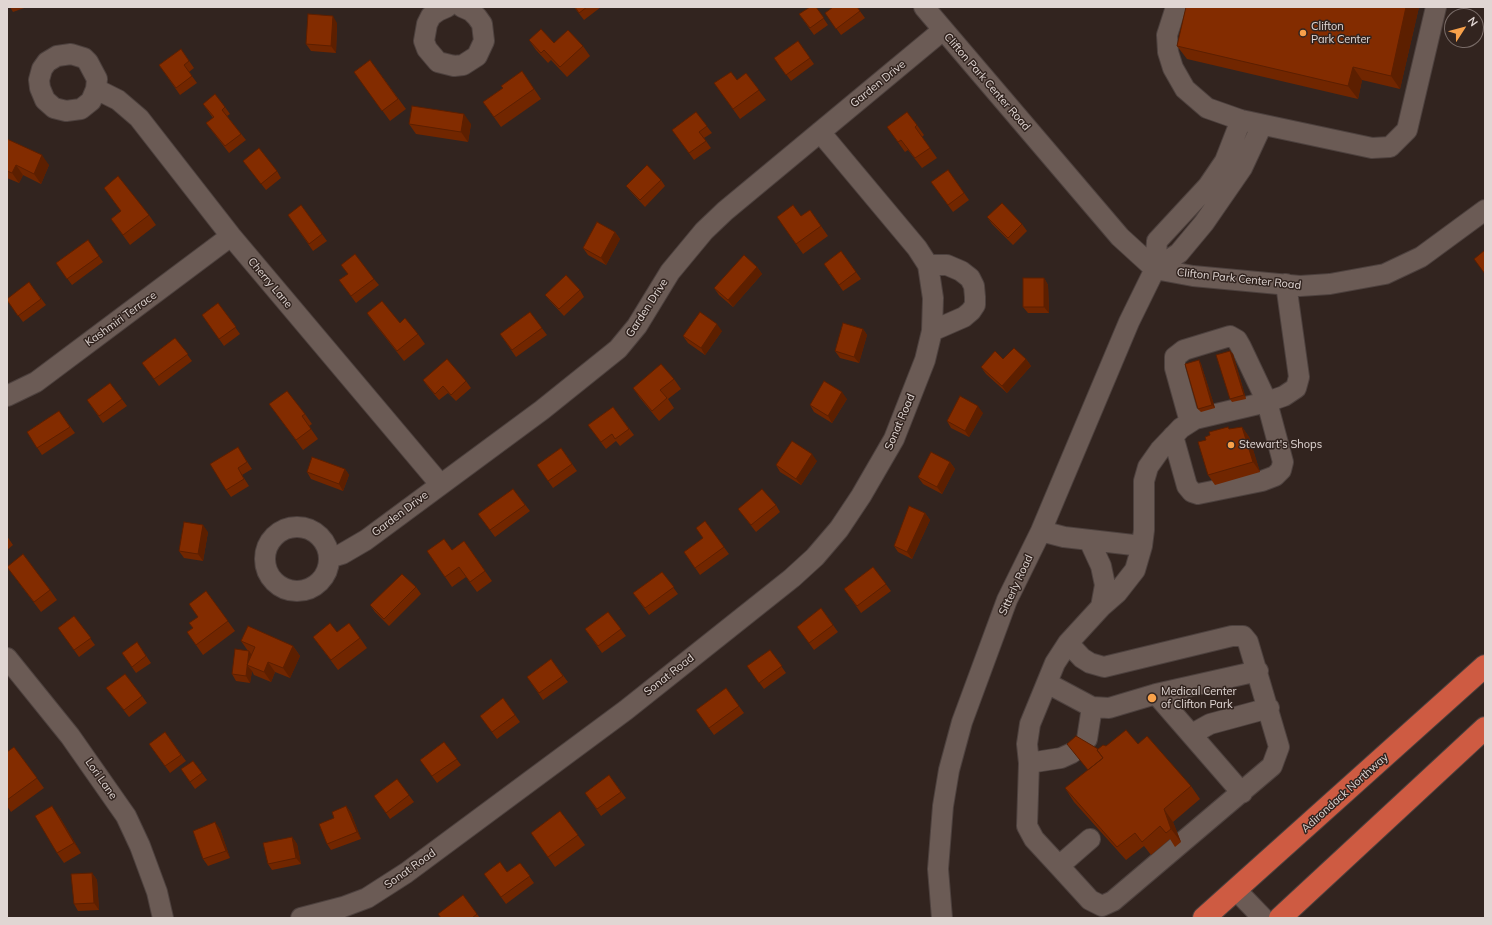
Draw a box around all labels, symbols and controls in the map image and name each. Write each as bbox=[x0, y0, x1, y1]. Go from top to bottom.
north arrow bbox=[1444, 8, 1484, 48]
text: N bbox=[1465, 14, 1481, 29]
place label: Clifton Park Center bbox=[1311, 20, 1370, 46]
marker: Clifton Park Center bbox=[1298, 28, 1308, 38]
street label: Clifton Park Center Road bbox=[941, 31, 1033, 133]
street label: Garden Drive bbox=[848, 58, 908, 110]
street label: Cherry Lane bbox=[245, 255, 295, 311]
street label: Clifton Park Center Road bbox=[1176, 266, 1302, 292]
street label: Garden Drive bbox=[623, 276, 671, 340]
street label: Kashmiri Terrace bbox=[83, 289, 159, 349]
street label: Sonat Road bbox=[882, 392, 918, 452]
place label: Stewart's Shops bbox=[1239, 438, 1322, 452]
marker: Stewart's Shops bbox=[1226, 440, 1236, 450]
street label: Garden Drive bbox=[369, 489, 431, 539]
street label: Sitterly Road bbox=[996, 553, 1036, 617]
street label: Sonat Road bbox=[641, 651, 697, 699]
place label: Medical Center of Clifton Park bbox=[1161, 685, 1236, 711]
marker: Medical Center of Clifton Park bbox=[1146, 692, 1158, 704]
street label: Adirondack Northway bbox=[1299, 751, 1391, 835]
street label: Lori Lane bbox=[82, 756, 120, 802]
street label: Sonat Road bbox=[382, 846, 438, 892]

